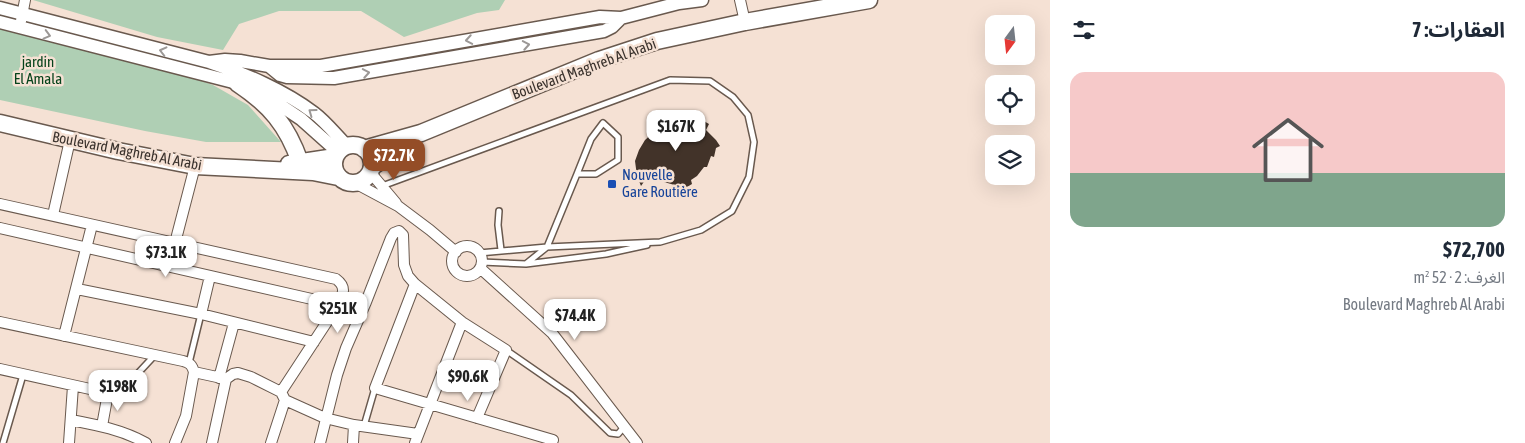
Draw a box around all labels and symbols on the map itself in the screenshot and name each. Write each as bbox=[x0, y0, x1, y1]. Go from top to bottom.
north arrow bbox=[985, 15, 1035, 65]
one-way arrow bbox=[43, 29, 51, 39]
one-way arrow bbox=[465, 35, 474, 45]
street label: Boulevard Maghreb Al Arabi bbox=[509, 35, 658, 103]
one-way arrow bbox=[521, 40, 530, 50]
one-way arrow bbox=[159, 46, 168, 56]
park label: jardin El Amala bbox=[14, 53, 62, 87]
one-way arrow bbox=[361, 68, 370, 78]
one-way arrow bbox=[309, 110, 318, 118]
pin: $167K bbox=[641, 110, 711, 152]
street label: Boulevard Maghreb Al Arabi bbox=[51, 128, 203, 173]
pin: $72.7K bbox=[353, 138, 435, 181]
place label: Nouvelle Gare Routière bbox=[622, 166, 698, 200]
marker: Nouvelle Gare Routière bbox=[606, 178, 618, 190]
pin: $73.1K bbox=[125, 236, 207, 278]
pin: $251K bbox=[303, 292, 373, 334]
pin: $74.4K bbox=[534, 298, 616, 341]
pin: $90.6K bbox=[427, 360, 509, 402]
pin: $198K bbox=[83, 370, 153, 412]

